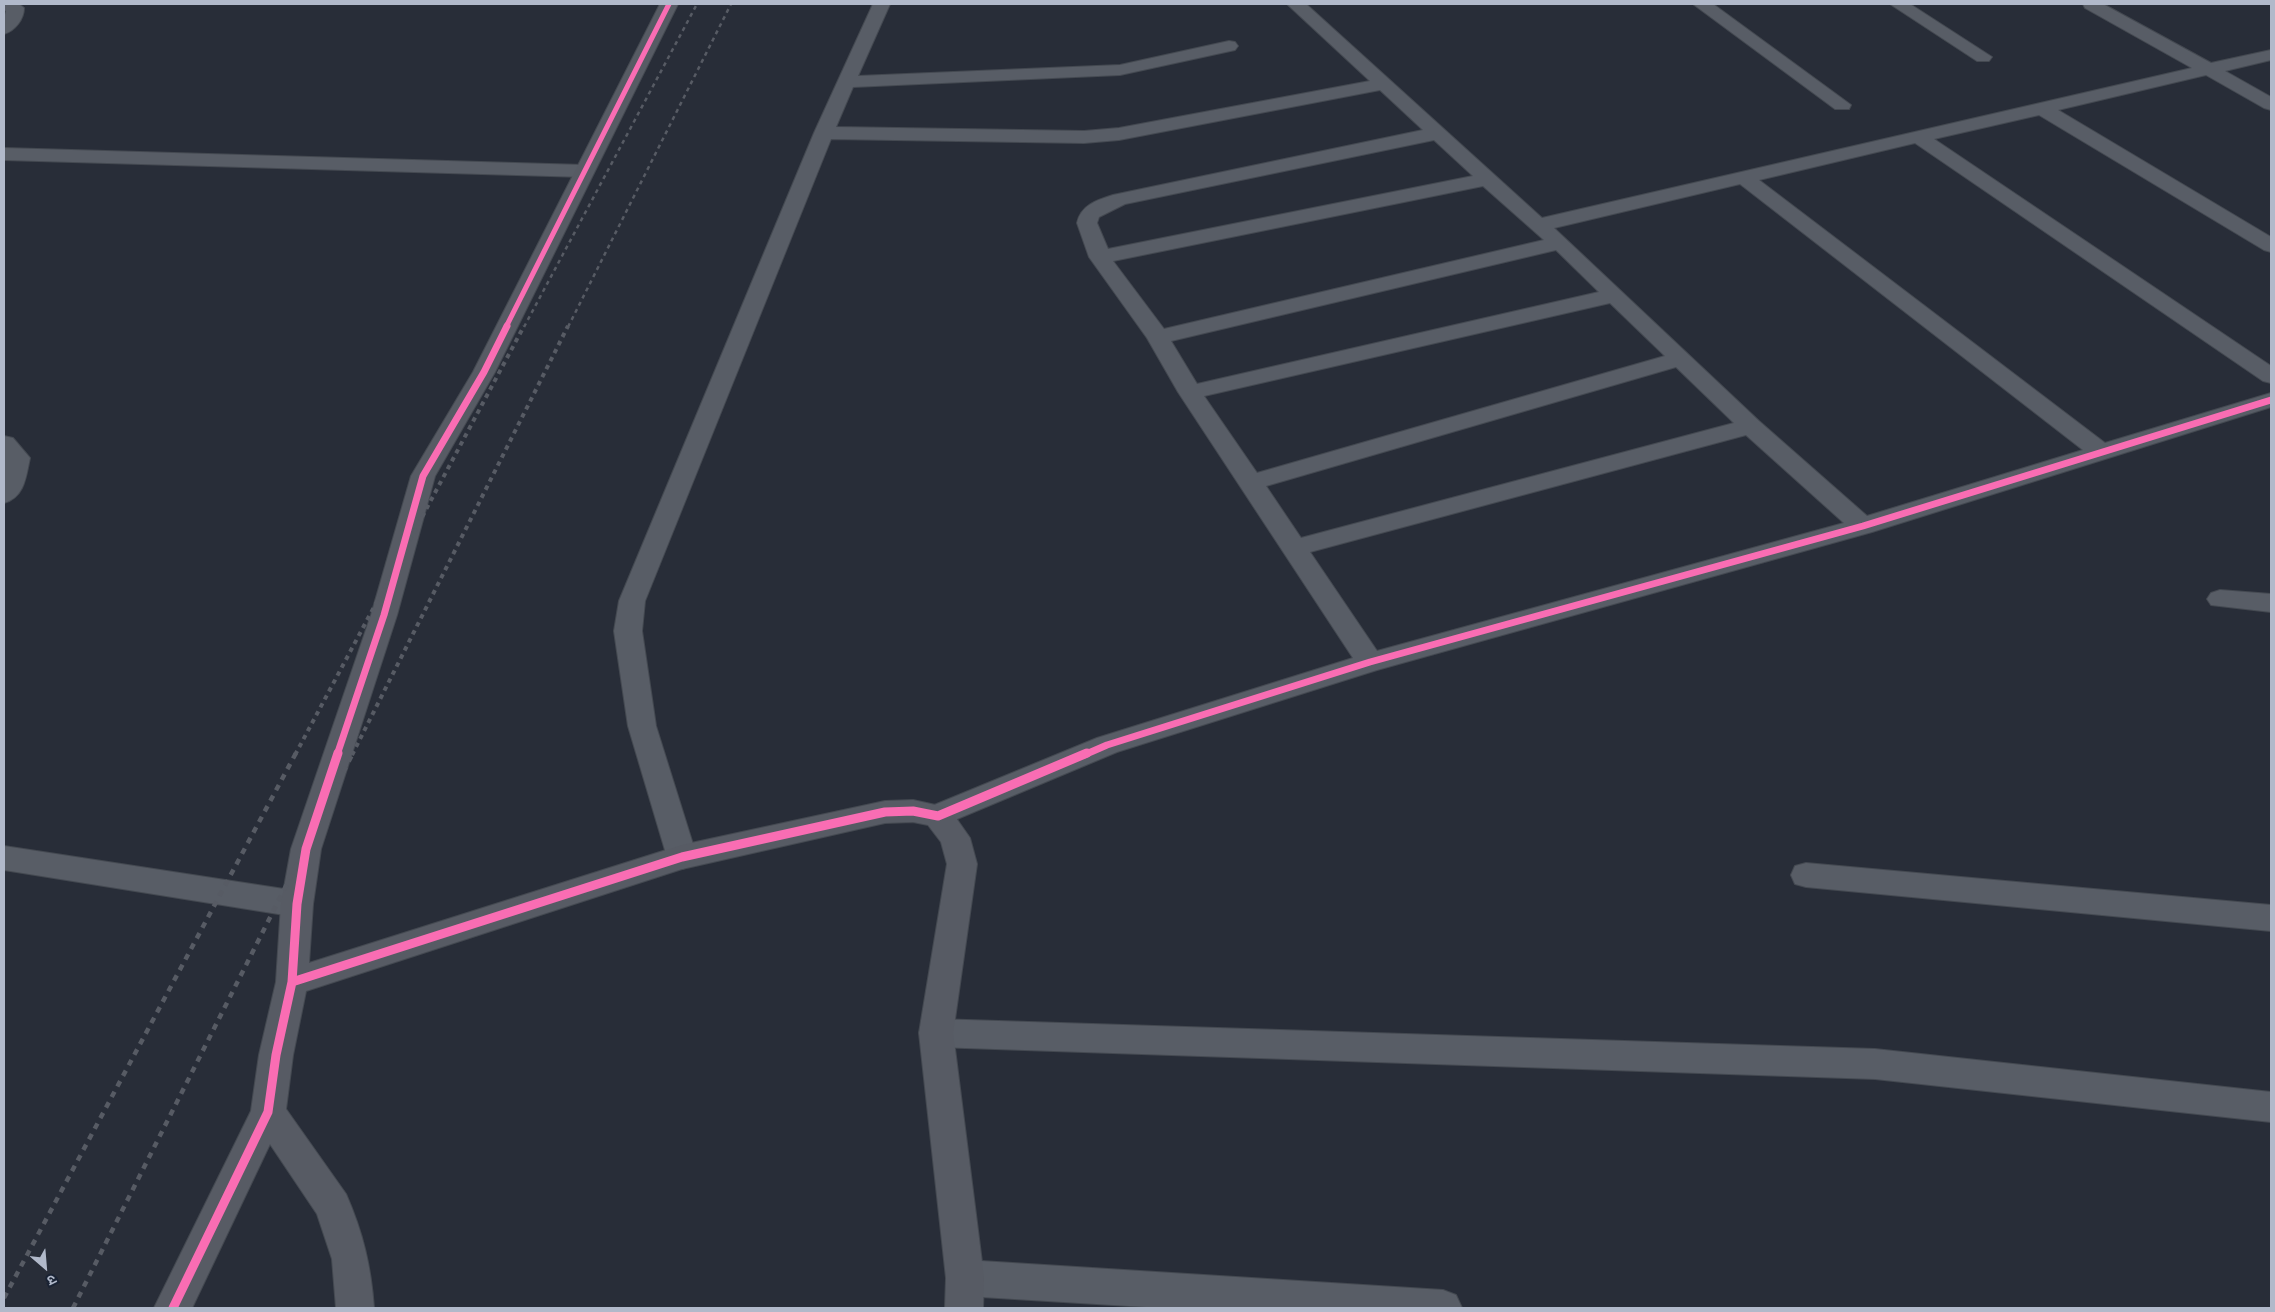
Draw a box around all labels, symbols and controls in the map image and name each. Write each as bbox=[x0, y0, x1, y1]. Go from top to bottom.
north arrow bbox=[20, 1242, 70, 1292]
text: उ bbox=[45, 1271, 60, 1290]

